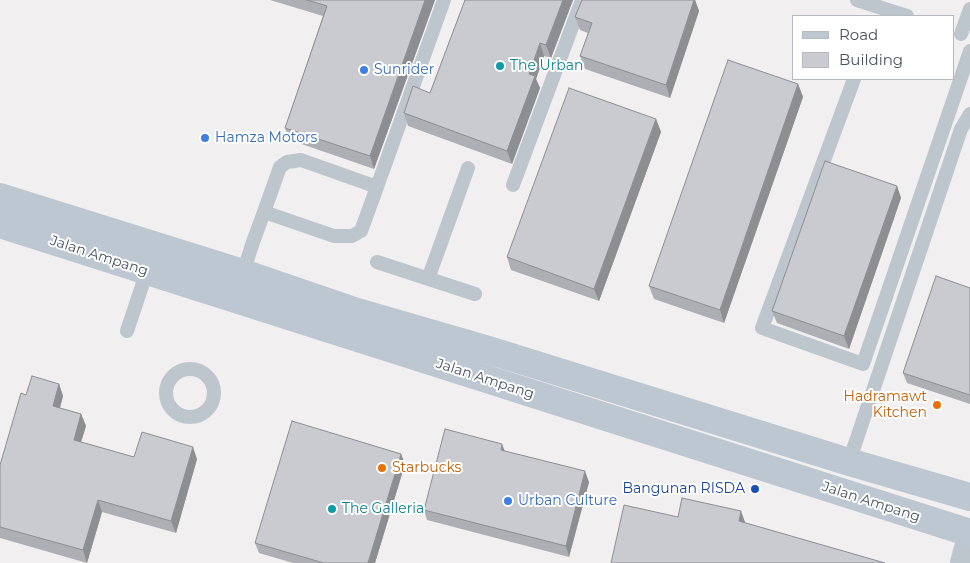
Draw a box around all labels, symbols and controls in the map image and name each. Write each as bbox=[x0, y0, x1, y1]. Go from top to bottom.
legend bbox=[792, 15, 955, 80]
text: Road bbox=[839, 25, 878, 44]
text: Building bbox=[839, 50, 903, 69]
place label: The Urban bbox=[510, 58, 583, 74]
marker: The Urban bbox=[494, 60, 506, 72]
place label: Sunrider bbox=[374, 62, 434, 78]
marker: Sunrider bbox=[358, 64, 370, 76]
place label: Hamza Motors bbox=[215, 130, 317, 146]
marker: Hamza Motors bbox=[199, 132, 211, 144]
street label: Jalan Ampang bbox=[48, 232, 150, 280]
street label: Jalan Ampang bbox=[434, 355, 536, 403]
place label: Hadramawt Kitchen bbox=[844, 389, 927, 422]
marker: Hadramawt Kitchen bbox=[931, 399, 943, 411]
place label: Starbucks bbox=[392, 460, 461, 476]
marker: Starbucks bbox=[376, 462, 388, 474]
street label: Jalan Ampang bbox=[820, 478, 922, 526]
place label: Bangunan RISDA bbox=[622, 481, 745, 497]
marker: Bangunan RISDA bbox=[749, 483, 761, 495]
place label: Urban Culture bbox=[518, 493, 617, 509]
marker: Urban Culture bbox=[502, 495, 514, 507]
place label: The Galleria bbox=[342, 501, 424, 517]
marker: The Galleria bbox=[326, 503, 338, 515]

